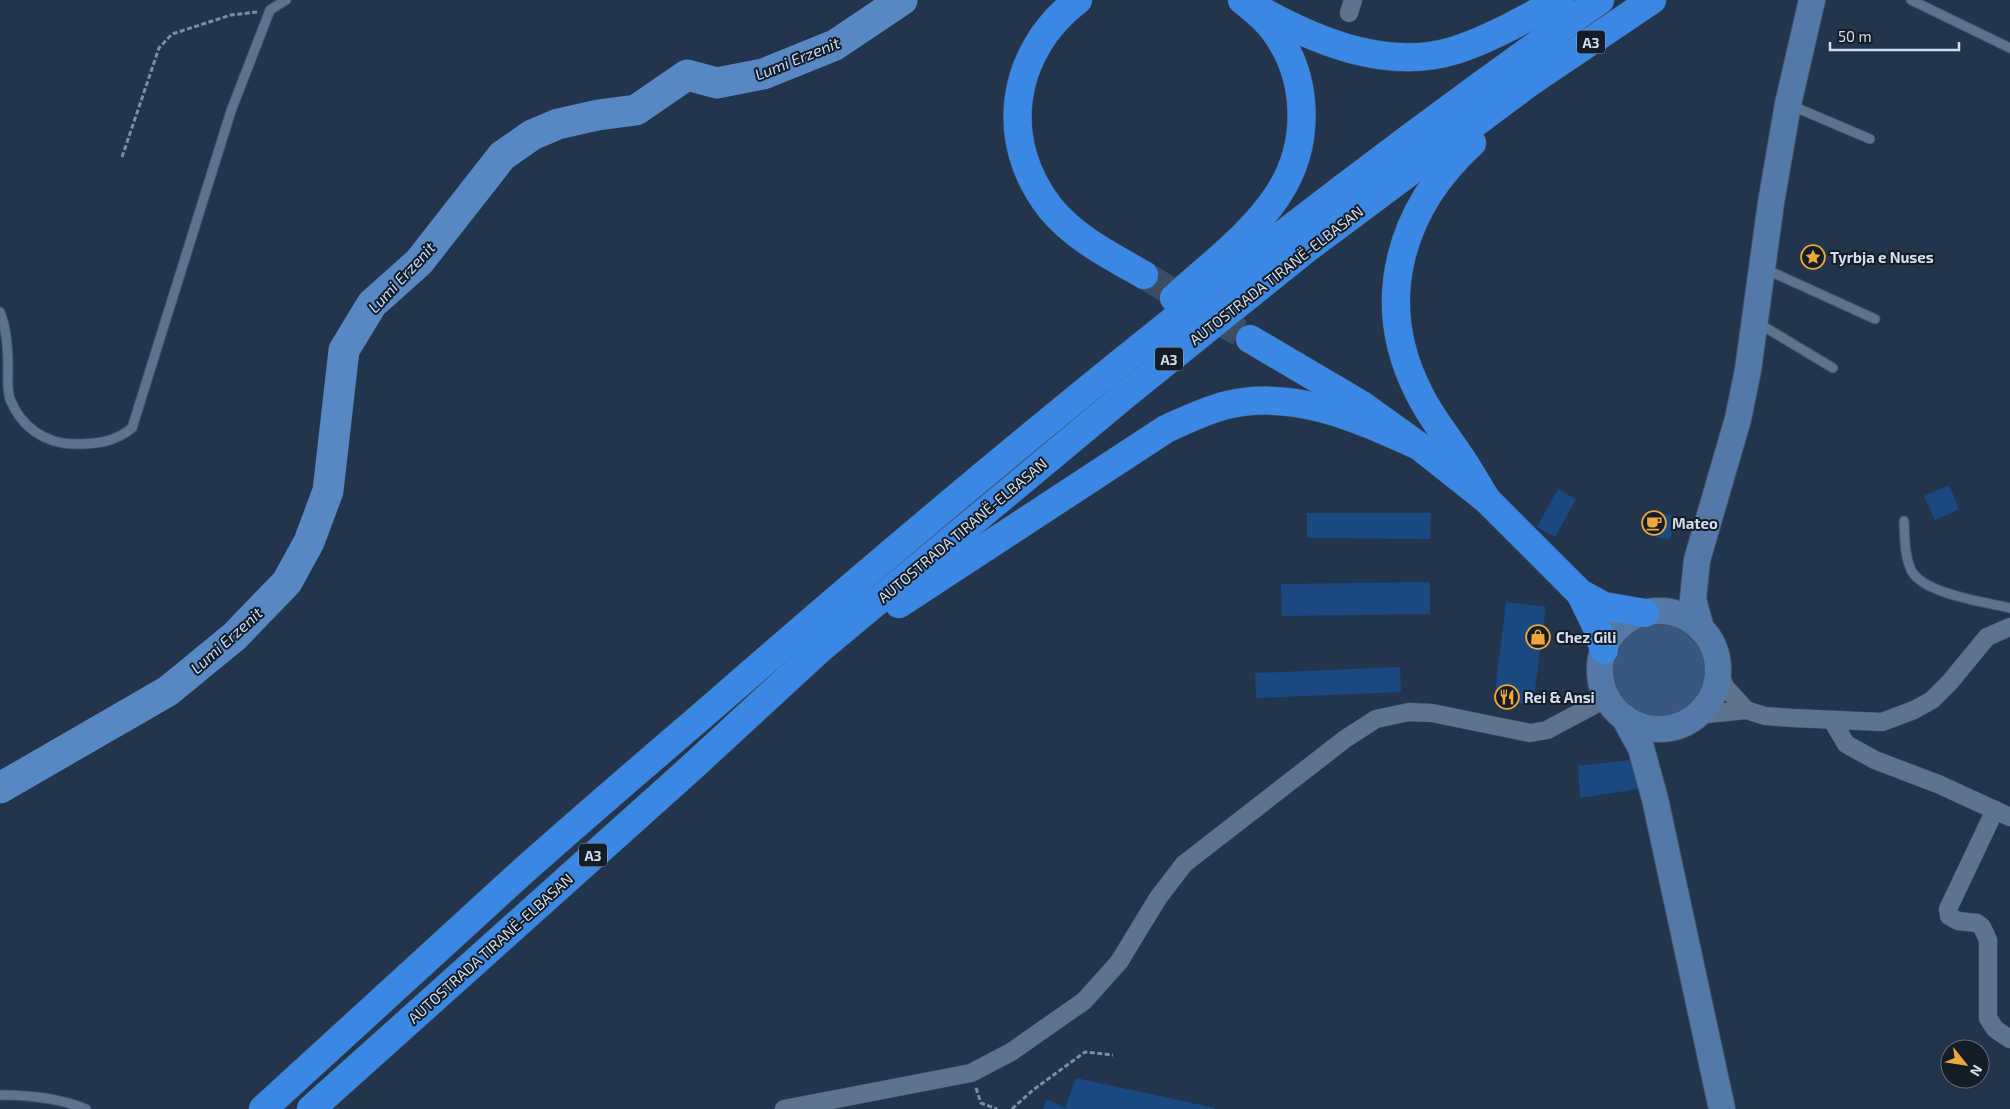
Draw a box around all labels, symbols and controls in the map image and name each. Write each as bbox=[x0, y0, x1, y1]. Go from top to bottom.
scale bar bbox=[1830, 20, 1959, 52]
text: 50 m bbox=[1838, 27, 1872, 45]
road number: A3 bbox=[1577, 31, 1605, 54]
water label: Lumi Erzenit bbox=[752, 32, 843, 84]
street label: AUTOSTRADA TIRANË-ELBASAN bbox=[1186, 202, 1366, 348]
water label: Lumi Erzenit bbox=[363, 237, 439, 316]
place icon: Tyrbja e Nuses bbox=[1800, 244, 1826, 270]
place label: Tyrbja e Nuses bbox=[1830, 248, 1934, 267]
road number: A3 bbox=[1155, 348, 1183, 370]
street label: AUTOSTRADA TIRANË-ELBASAN bbox=[874, 454, 1050, 606]
cafe icon: Mateo bbox=[1641, 510, 1667, 536]
place label: Mateo bbox=[1672, 514, 1718, 532]
water label: Lumi Erzenit bbox=[186, 602, 266, 677]
shop icon: Chez Gili bbox=[1525, 624, 1551, 650]
place label: Chez Gili bbox=[1556, 628, 1616, 646]
restaurant icon: Rei & Ansi bbox=[1494, 684, 1520, 710]
place label: Rei & Ansi bbox=[1524, 688, 1595, 706]
road number: A3 bbox=[579, 844, 607, 866]
street label: AUTOSTRADA TIRANË-ELBASAN bbox=[404, 869, 576, 1027]
north arrow bbox=[1940, 1039, 1990, 1089]
text: N bbox=[1967, 1062, 1987, 1079]

